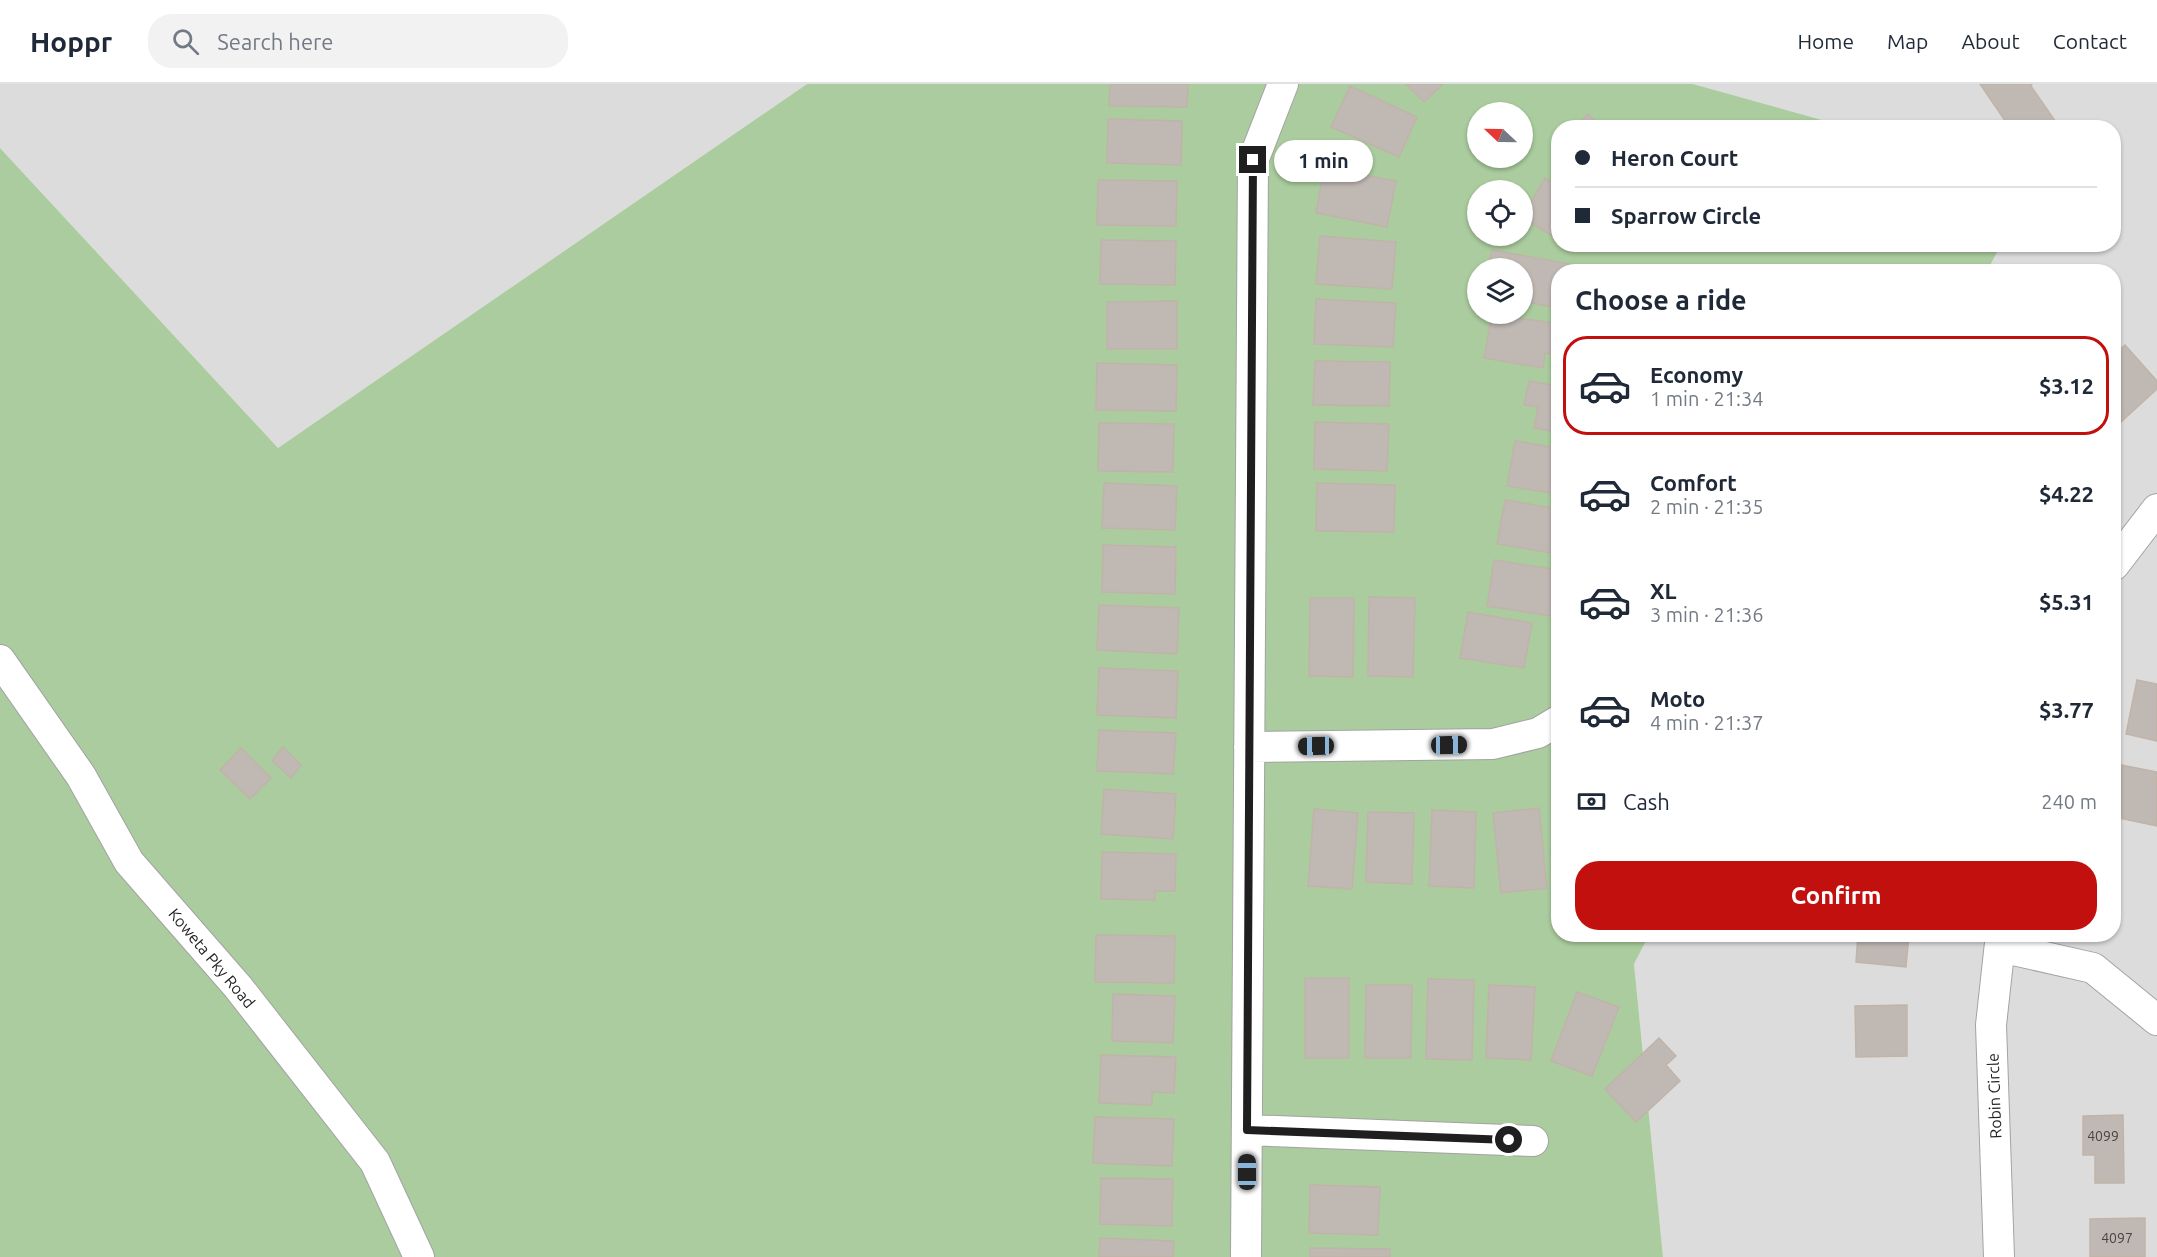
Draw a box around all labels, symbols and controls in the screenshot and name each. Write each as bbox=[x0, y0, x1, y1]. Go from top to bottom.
search box bbox=[148, 14, 568, 68]
icon: search bbox=[169, 25, 202, 58]
text: Hoppr bbox=[30, 26, 112, 57]
text: Search here bbox=[217, 29, 334, 54]
text: Home bbox=[1797, 29, 1854, 53]
text: Map bbox=[1887, 29, 1928, 53]
text: About bbox=[1961, 29, 2020, 53]
text: Contact bbox=[2053, 29, 2127, 53]
north arrow bbox=[1467, 102, 1533, 168]
map controls bbox=[1467, 102, 1533, 324]
callout: 1 min bbox=[1274, 139, 1373, 181]
text: Heron Court bbox=[1611, 145, 1738, 170]
route end bbox=[1239, 146, 1266, 173]
text: 1 min bbox=[1298, 149, 1349, 172]
button: locate bbox=[1467, 180, 1533, 246]
text: Sparrow Circle bbox=[1611, 203, 1761, 228]
button: layers bbox=[1467, 258, 1533, 324]
text: Choose a ride bbox=[1575, 285, 1747, 315]
icon: car bbox=[1578, 359, 1632, 413]
text: Economy bbox=[1650, 362, 1743, 387]
text: $3.12 bbox=[2039, 373, 2094, 398]
text: 1 min · 21:34 bbox=[1650, 387, 1764, 410]
icon: car bbox=[1578, 467, 1632, 521]
text: Comfort bbox=[1650, 470, 1737, 495]
text: $4.22 bbox=[2039, 481, 2094, 506]
text: 2 min · 21:35 bbox=[1650, 495, 1764, 518]
icon: car bbox=[1578, 575, 1632, 629]
text: XL bbox=[1650, 578, 1677, 603]
text: $5.31 bbox=[2039, 589, 2094, 614]
text: 3 min · 21:36 bbox=[1650, 603, 1764, 626]
icon: car bbox=[1578, 683, 1632, 737]
text: Moto bbox=[1650, 686, 1705, 711]
text: $3.77 bbox=[2039, 697, 2094, 722]
text: 4 min · 21:37 bbox=[1650, 711, 1764, 734]
car bbox=[1431, 736, 1467, 754]
car bbox=[1298, 737, 1334, 755]
icon: cash bbox=[1575, 785, 1608, 818]
text: Cash bbox=[1623, 789, 1670, 814]
text: 240 m bbox=[2041, 790, 2097, 813]
button: Confirm bbox=[1575, 861, 2097, 930]
street label: Koweta Pky Road bbox=[165, 905, 259, 1011]
street label: Robin Circle bbox=[1984, 1053, 2004, 1139]
route start bbox=[1495, 1126, 1522, 1153]
house number: 4099 bbox=[2087, 1128, 2119, 1144]
car bbox=[1238, 1154, 1256, 1190]
house number: 4097 bbox=[2101, 1230, 2133, 1246]

